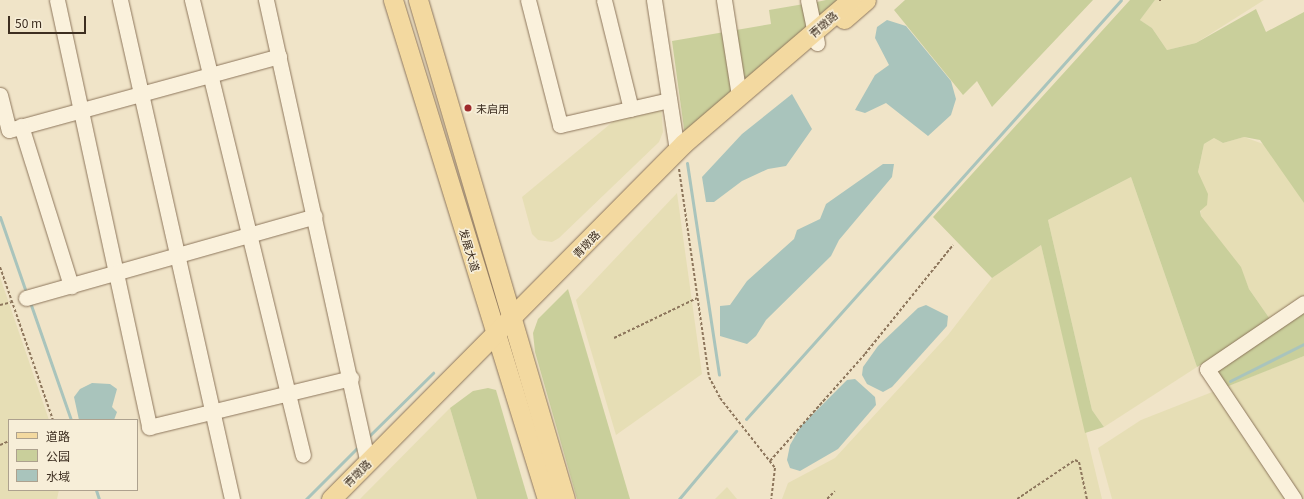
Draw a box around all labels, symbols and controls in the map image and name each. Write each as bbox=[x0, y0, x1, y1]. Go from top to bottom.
scale bar bbox=[10, 8, 88, 34]
street label: 青墩路 bbox=[806, 8, 840, 40]
text: 50 m bbox=[15, 14, 42, 31]
place label: 未启用 bbox=[476, 101, 509, 115]
marker: 未启用 bbox=[463, 103, 473, 113]
street label: 发展大道 bbox=[457, 227, 483, 273]
street label: 青墩路 bbox=[570, 228, 602, 260]
legend bbox=[8, 419, 138, 491]
text: 道路 bbox=[46, 427, 70, 444]
text: 公园 bbox=[46, 447, 70, 464]
street label: 青墩路 bbox=[341, 457, 373, 489]
text: 水域 bbox=[46, 467, 70, 484]

